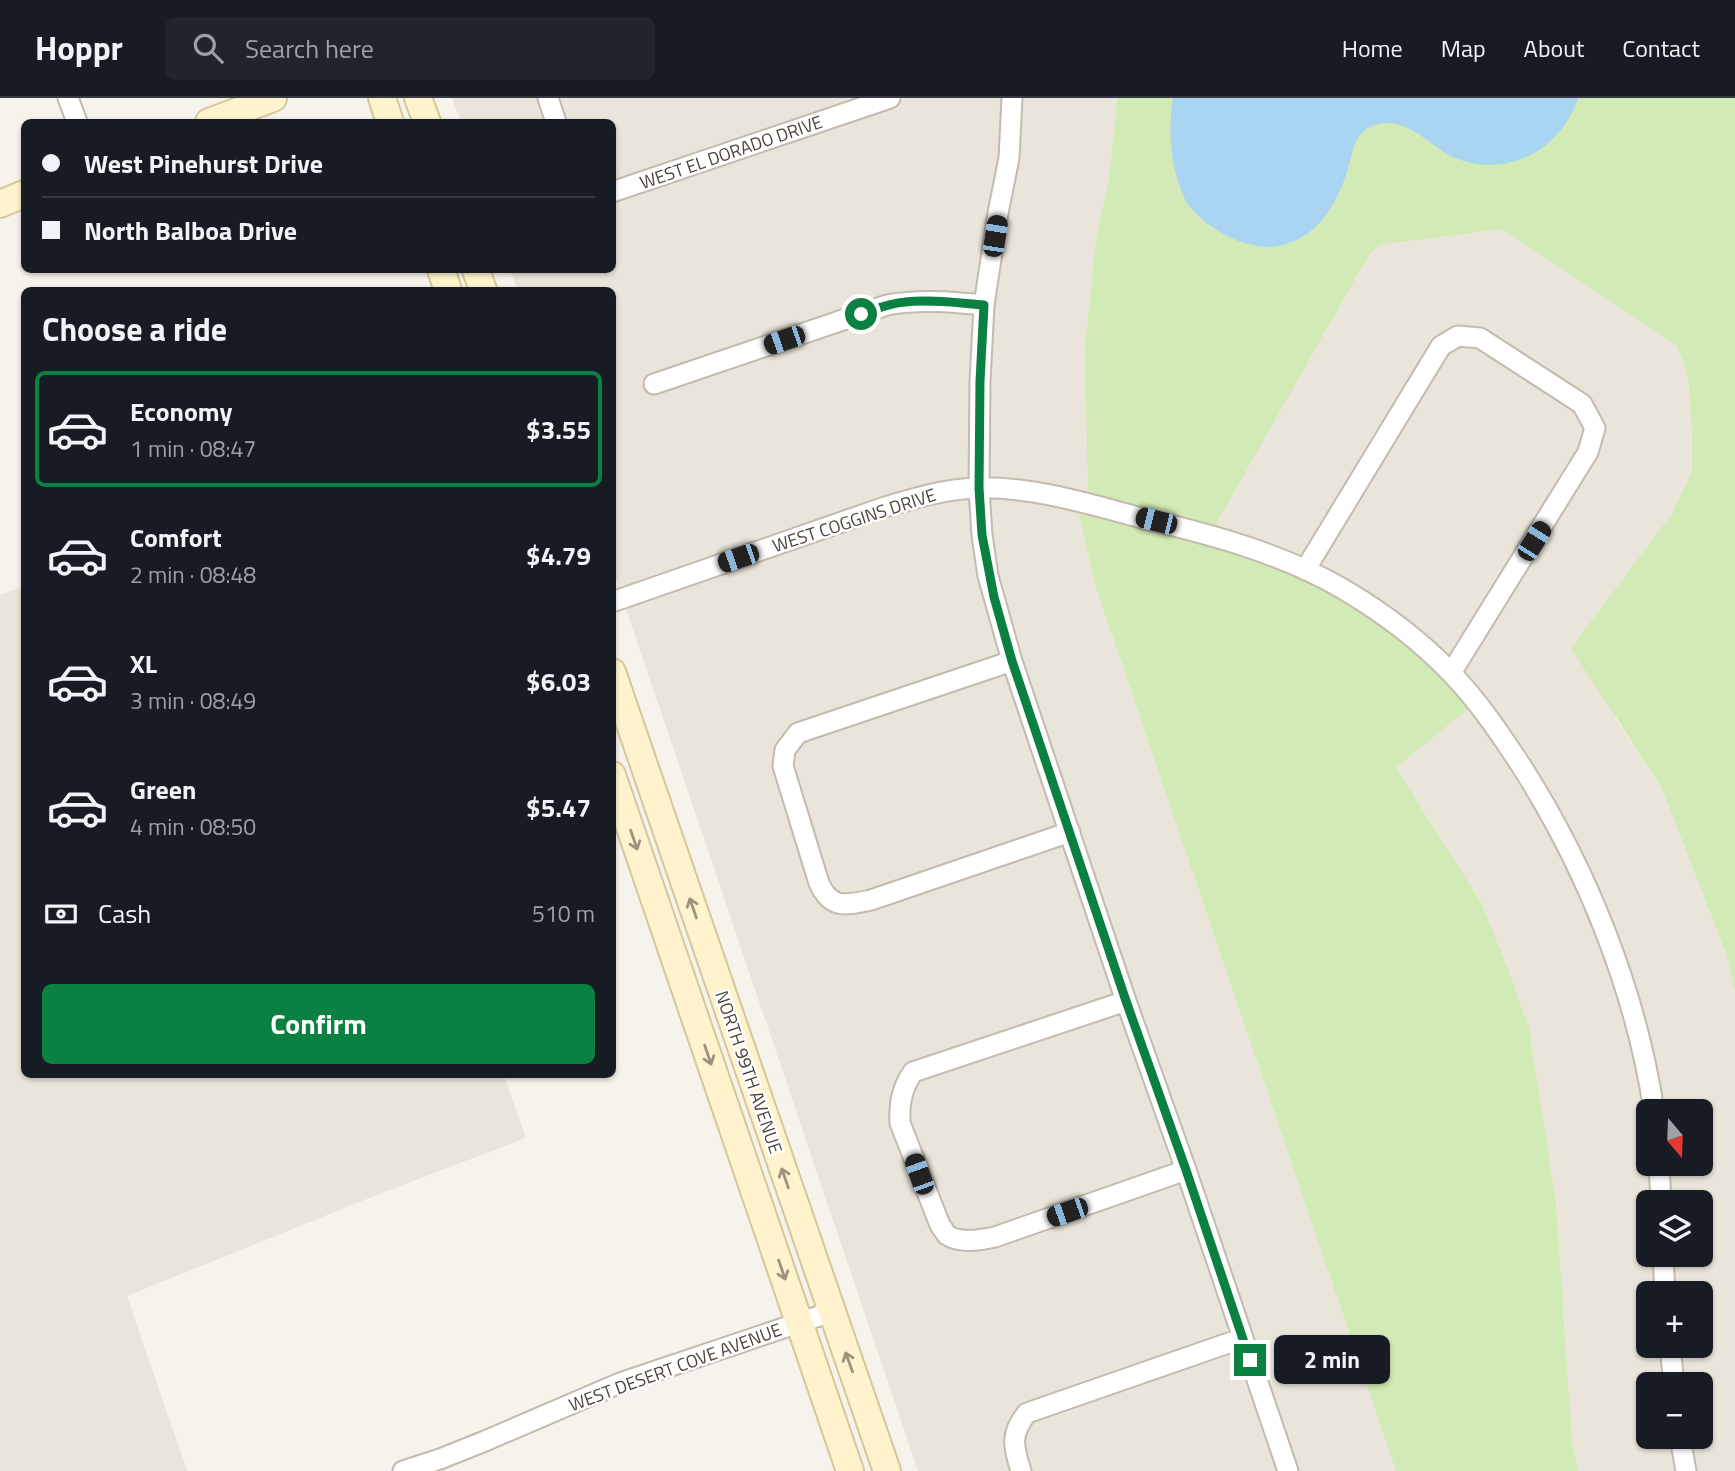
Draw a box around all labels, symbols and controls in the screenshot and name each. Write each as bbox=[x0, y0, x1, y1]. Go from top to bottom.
search box bbox=[165, 17, 655, 80]
text: Hoppr bbox=[35, 23, 123, 73]
icon: search bbox=[189, 29, 227, 67]
text: Search here bbox=[245, 29, 374, 68]
text: Home bbox=[1342, 30, 1403, 66]
text: Map bbox=[1441, 30, 1486, 66]
text: About bbox=[1524, 30, 1584, 66]
text: Contact bbox=[1622, 30, 1700, 66]
street label: WEST EL DORADO DRIVE bbox=[636, 108, 826, 196]
text: West Pinehurst Drive bbox=[84, 144, 323, 183]
text: North Balboa Drive bbox=[84, 211, 297, 250]
car bbox=[982, 214, 1009, 258]
route start bbox=[845, 298, 877, 330]
text: Choose a ride bbox=[42, 305, 227, 353]
car bbox=[761, 323, 808, 357]
text: Economy bbox=[130, 392, 232, 431]
icon: car bbox=[46, 398, 109, 461]
text: $3.55 bbox=[526, 410, 591, 449]
text: 1 min · 08:47 bbox=[130, 431, 256, 466]
street label: WEST COGGINS DRIVE bbox=[769, 481, 939, 559]
car bbox=[1134, 506, 1179, 536]
text: Comfort bbox=[130, 518, 222, 557]
car bbox=[1514, 518, 1555, 564]
icon: car bbox=[46, 524, 109, 587]
text: $4.79 bbox=[526, 536, 591, 575]
car bbox=[715, 541, 762, 575]
text: 2 min · 08:48 bbox=[130, 557, 256, 592]
text: XL bbox=[130, 644, 157, 683]
icon: car bbox=[46, 650, 109, 713]
text: $6.03 bbox=[526, 662, 591, 701]
text: 3 min · 08:49 bbox=[130, 683, 256, 718]
text: Green bbox=[130, 770, 196, 809]
icon: car bbox=[46, 776, 109, 839]
text: $5.47 bbox=[526, 788, 591, 827]
text: 4 min · 08:50 bbox=[130, 809, 256, 844]
one-way arrow bbox=[628, 829, 641, 851]
text: Cash bbox=[98, 894, 151, 933]
icon: cash bbox=[42, 895, 80, 933]
text: 510 m bbox=[532, 896, 595, 931]
one-way arrow bbox=[686, 898, 698, 920]
button: Confirm bbox=[42, 984, 595, 1064]
street label: NORTH 99TH AVENUE bbox=[708, 987, 790, 1157]
one-way arrow bbox=[703, 1044, 715, 1066]
north arrow bbox=[1636, 1099, 1713, 1176]
map controls bbox=[1636, 1099, 1713, 1449]
car bbox=[902, 1151, 937, 1197]
one-way arrow bbox=[778, 1167, 790, 1189]
button: layers bbox=[1636, 1190, 1713, 1267]
car bbox=[1044, 1195, 1091, 1229]
one-way arrow bbox=[777, 1259, 789, 1281]
button: + bbox=[1636, 1281, 1713, 1358]
street label: WEST DESERT COVE AVENUE bbox=[565, 1316, 785, 1418]
callout: 2 min bbox=[1274, 1336, 1390, 1384]
text: 2 min bbox=[1304, 1342, 1360, 1377]
route end bbox=[1234, 1344, 1266, 1376]
one-way arrow bbox=[842, 1352, 854, 1374]
button: − bbox=[1636, 1372, 1713, 1449]

